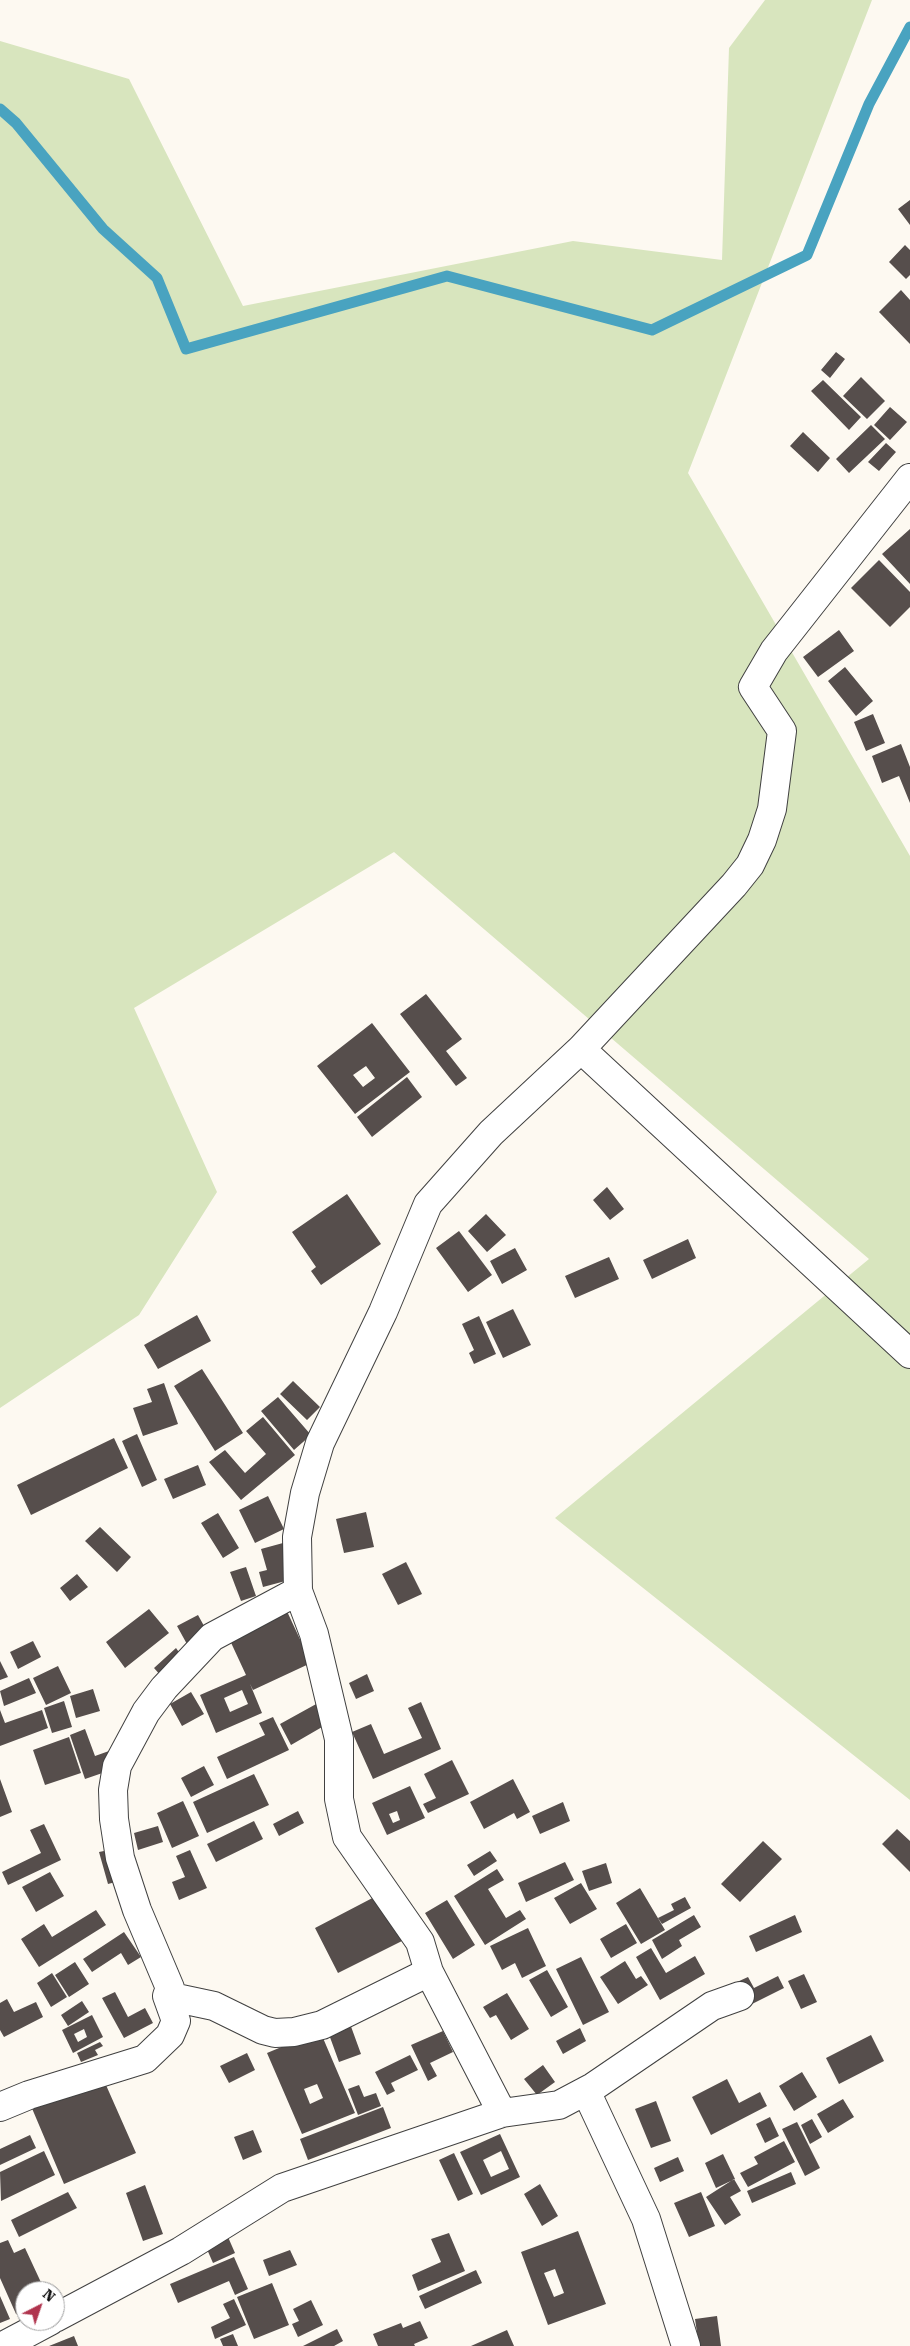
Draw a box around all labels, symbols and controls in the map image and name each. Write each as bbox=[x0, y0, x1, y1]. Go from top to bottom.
north arrow bbox=[15, 2281, 65, 2331]
text: N bbox=[40, 2286, 59, 2305]

